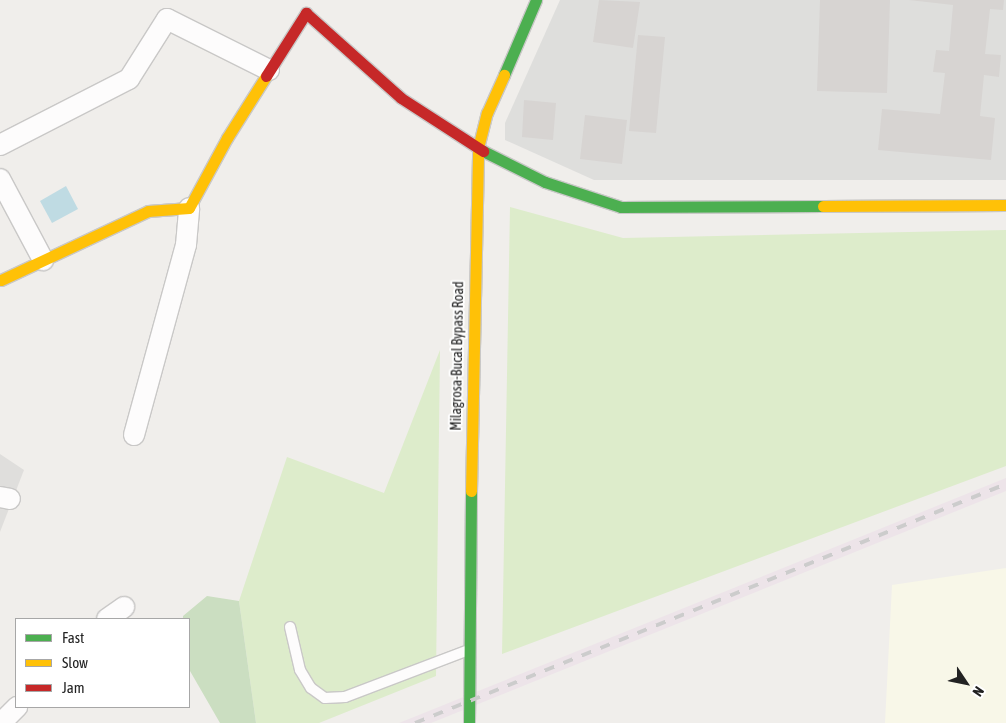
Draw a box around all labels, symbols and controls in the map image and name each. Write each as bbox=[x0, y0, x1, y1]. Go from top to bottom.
street label: Milagrosa-Bucal Bypass Road bbox=[447, 281, 467, 431]
legend bbox=[15, 618, 190, 708]
text: Fast bbox=[62, 629, 84, 646]
text: Slow bbox=[62, 654, 88, 671]
north arrow bbox=[941, 658, 991, 708]
text: Jam bbox=[62, 679, 85, 696]
text: N bbox=[969, 683, 987, 699]

